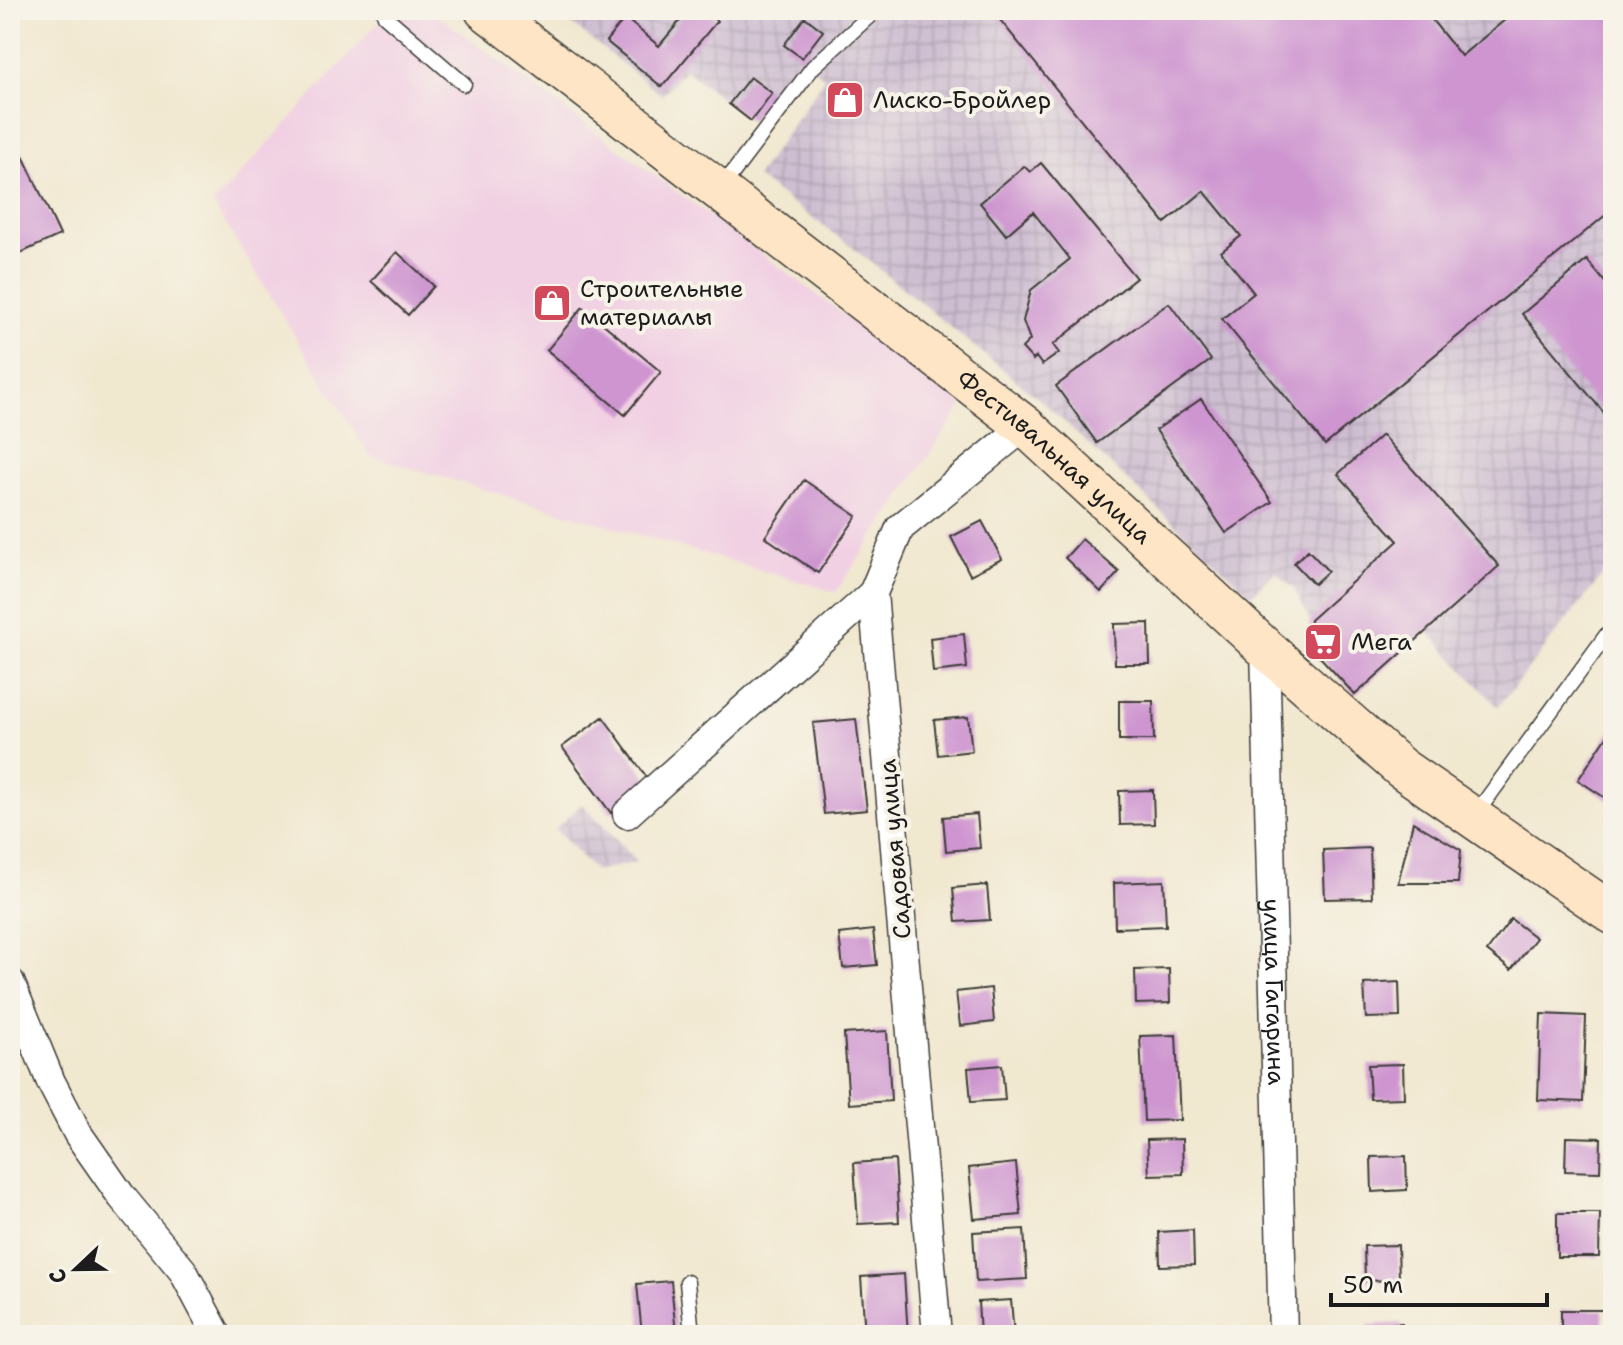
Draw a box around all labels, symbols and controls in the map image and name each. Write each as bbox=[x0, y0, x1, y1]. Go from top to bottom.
shop icon: Лиско-Бройлер bbox=[824, 79, 866, 121]
place label: Лиско-Бройлер bbox=[873, 84, 1051, 116]
place label: Строительные материалы bbox=[580, 273, 744, 333]
shop icon: Строительные материалы bbox=[531, 282, 573, 324]
street label: Фестивальная улица bbox=[950, 363, 1159, 551]
supermarket icon: Мега bbox=[1302, 621, 1344, 663]
place label: Мега bbox=[1351, 626, 1412, 658]
street label: Садовая улица bbox=[871, 758, 919, 940]
street label: улица Гагарина bbox=[1256, 898, 1292, 1086]
north arrow bbox=[36, 1229, 116, 1309]
scale bar bbox=[1331, 1257, 1547, 1307]
text: С bbox=[42, 1265, 74, 1288]
text: 50 m bbox=[1343, 1269, 1403, 1301]

